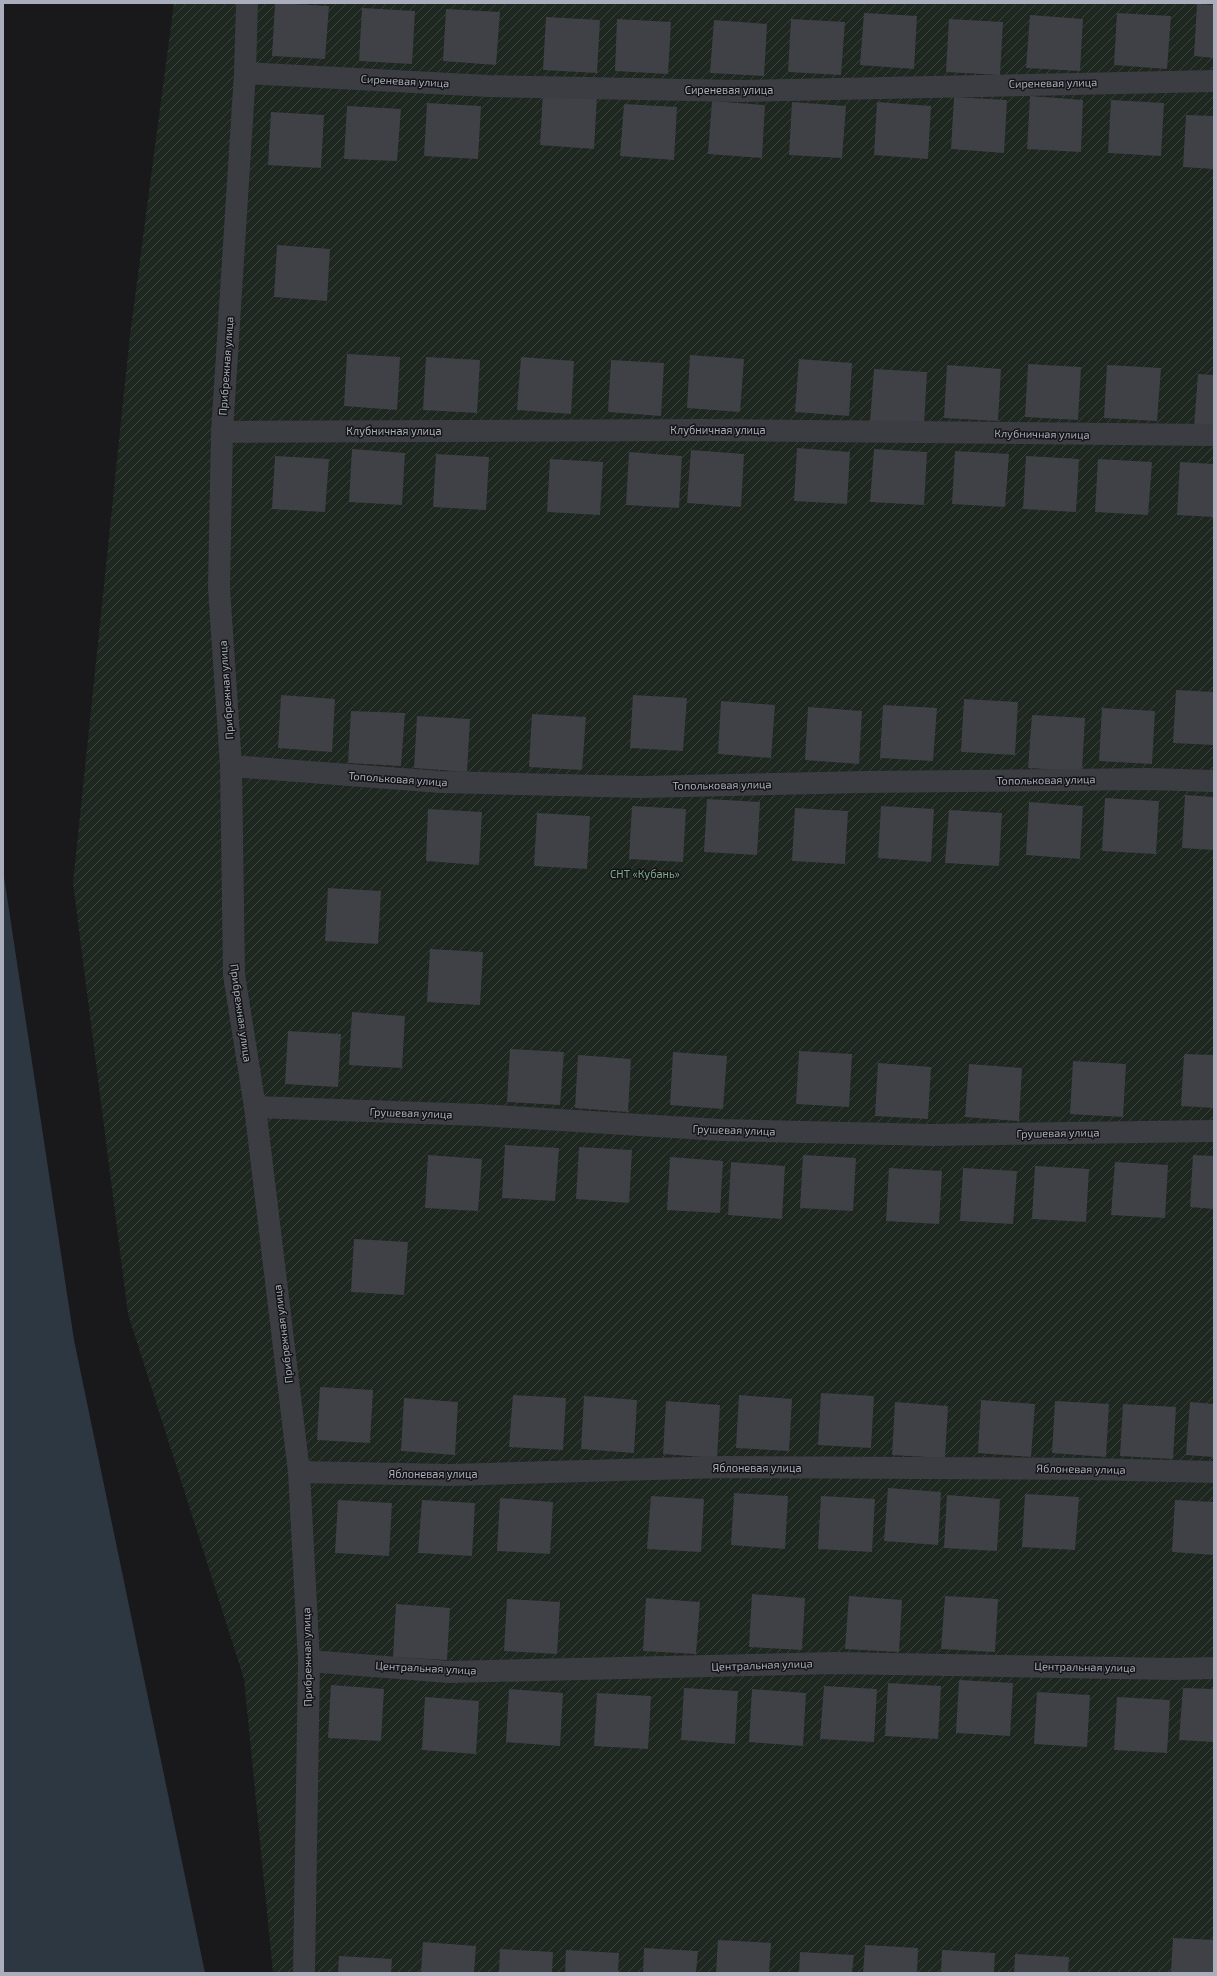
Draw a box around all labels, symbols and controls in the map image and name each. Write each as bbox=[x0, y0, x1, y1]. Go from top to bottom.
street label: Сиреневая улица bbox=[360, 72, 450, 90]
street label: Сиреневая улица bbox=[1009, 75, 1097, 91]
street label: Сиреневая улица bbox=[685, 83, 773, 97]
street label: Прибрежная улица bbox=[216, 316, 236, 416]
street label: Клубничная улица bbox=[670, 423, 766, 437]
street label: Клубничная улица bbox=[346, 424, 442, 438]
street label: Клубничная улица bbox=[994, 426, 1090, 442]
street label: Прибрежная улица bbox=[216, 640, 236, 740]
street label: Топольковая улица bbox=[348, 769, 448, 789]
street label: Топольковая улица bbox=[996, 772, 1096, 788]
street label: Топольковая улица bbox=[672, 777, 772, 793]
park label: СНТ «Кубань» bbox=[610, 867, 680, 881]
street label: Прибрежная улица bbox=[227, 963, 255, 1063]
street label: Грушевая улица bbox=[369, 1105, 453, 1121]
street label: Грушевая улица bbox=[692, 1122, 776, 1138]
street label: Грушевая улица bbox=[1016, 1125, 1100, 1141]
street label: Прибрежная улица bbox=[270, 1284, 296, 1384]
street label: Яблоневая улица bbox=[712, 1461, 802, 1475]
street label: Яблоневая улица bbox=[1036, 1461, 1126, 1477]
street label: Яблоневая улица bbox=[388, 1467, 478, 1481]
street label: Прибрежная улица bbox=[299, 1607, 315, 1707]
street label: Центральная улица bbox=[711, 1656, 813, 1674]
street label: Центральная улица bbox=[375, 1658, 477, 1678]
street label: Центральная улица bbox=[1034, 1659, 1136, 1675]

